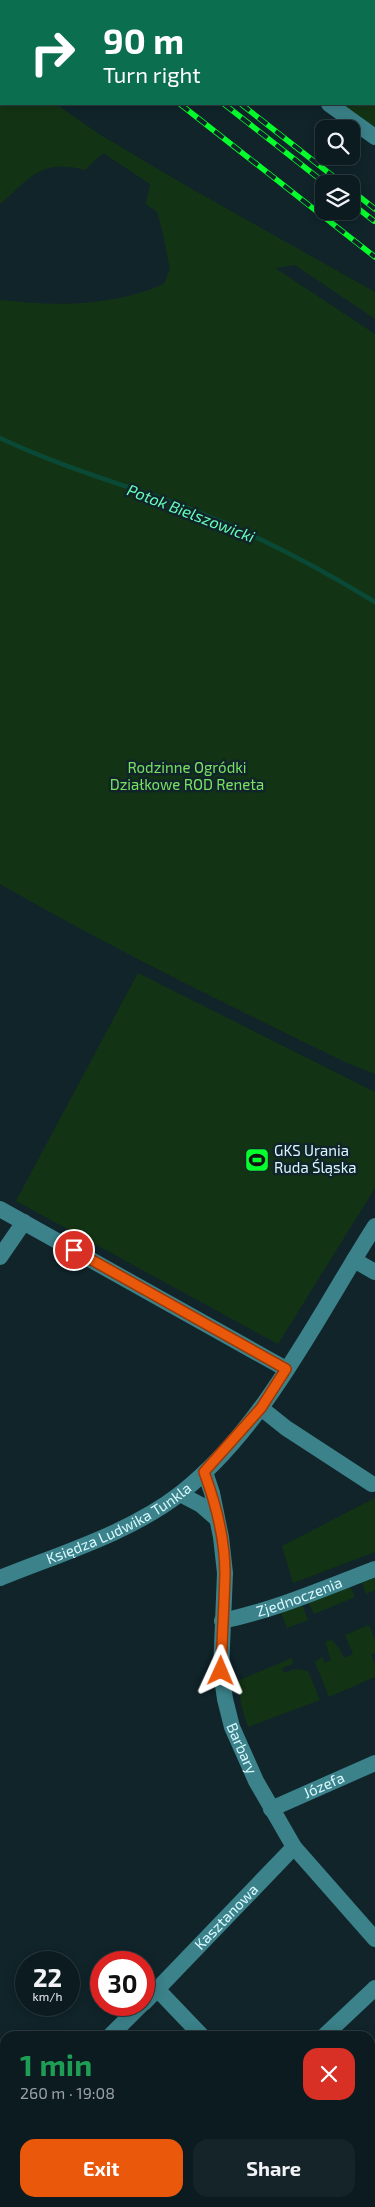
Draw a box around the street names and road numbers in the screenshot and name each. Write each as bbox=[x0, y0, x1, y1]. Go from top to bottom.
street label: Księdza Ludwika Tunkla bbox=[43, 1478, 195, 1567]
street label: Zjednoczenia bbox=[254, 1573, 345, 1620]
street label: Barbary bbox=[223, 1720, 262, 1777]
street label: Józefa bbox=[300, 1768, 347, 1802]
street label: Kasztanowa bbox=[190, 1880, 261, 1953]

